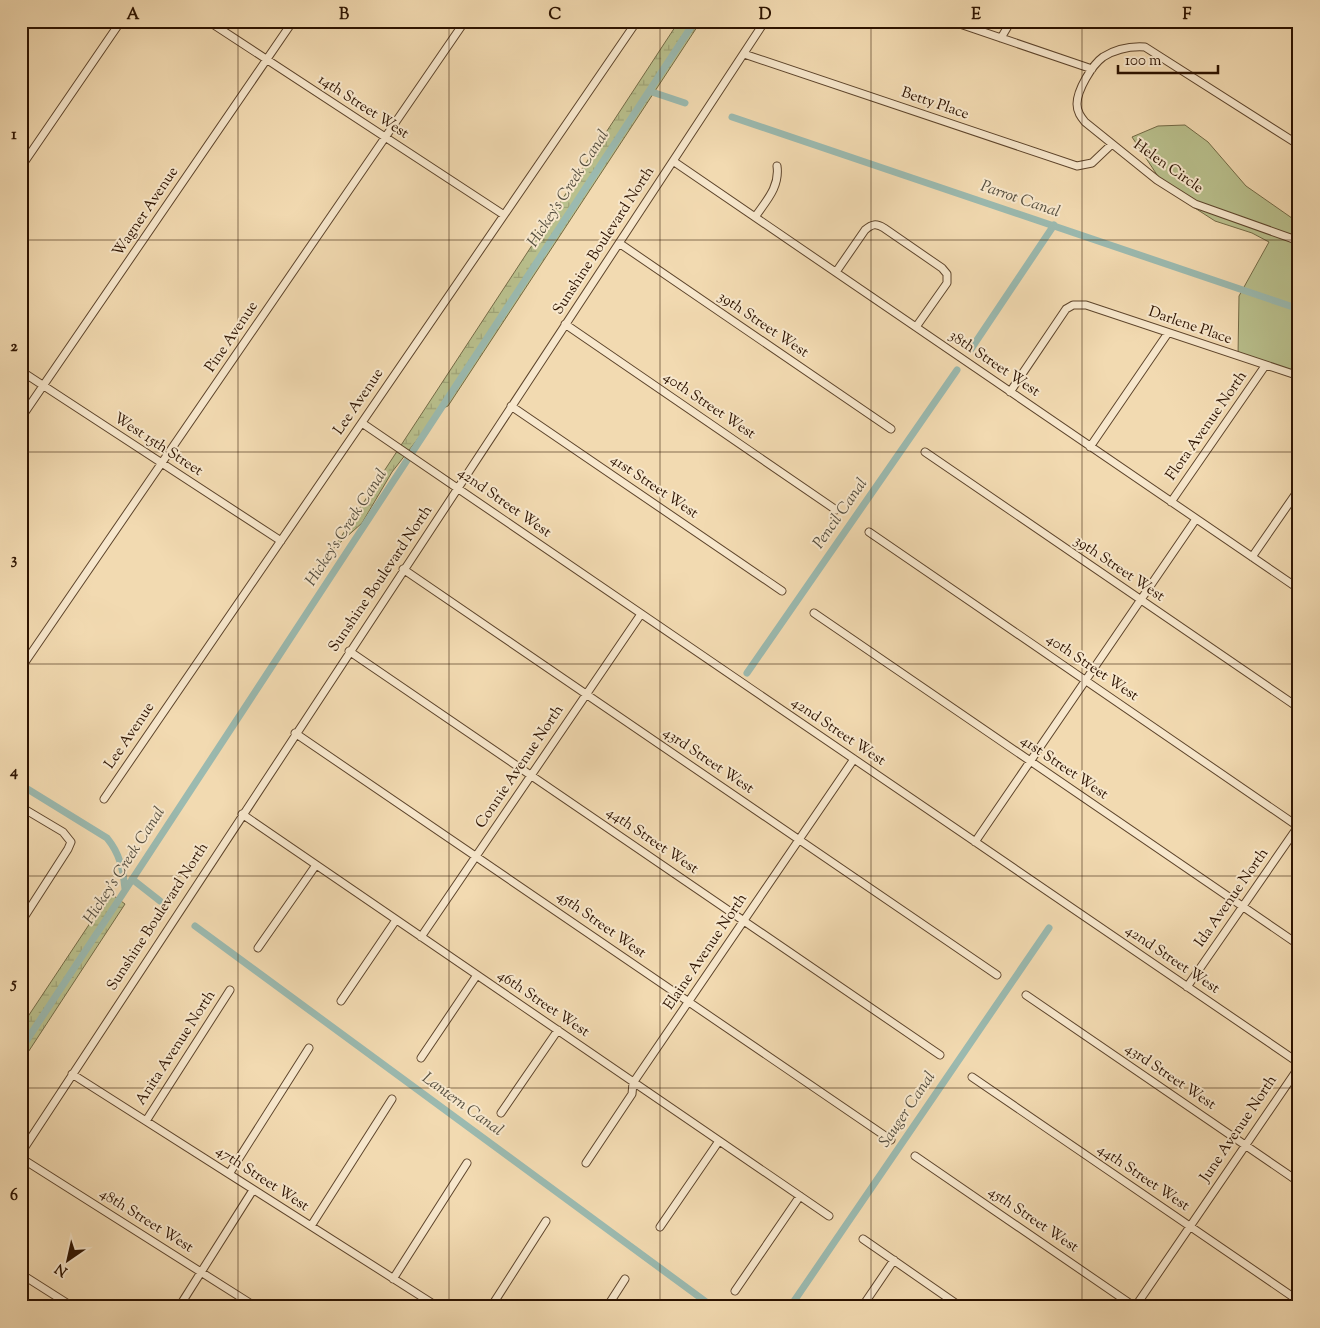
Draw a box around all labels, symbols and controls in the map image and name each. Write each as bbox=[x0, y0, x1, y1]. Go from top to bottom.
text: A bbox=[127, 4, 140, 27]
text: B bbox=[339, 4, 349, 27]
text: C bbox=[549, 4, 562, 27]
text: D bbox=[759, 4, 772, 27]
text: E bbox=[971, 4, 981, 27]
text: F bbox=[1183, 4, 1192, 27]
scale bar bbox=[1118, 42, 1218, 74]
text: 100 m bbox=[1125, 51, 1162, 72]
street label: 14th Street West bbox=[313, 70, 413, 144]
street label: Betty Place bbox=[898, 83, 972, 125]
text: 1 bbox=[11, 124, 17, 147]
water label: Hickey's Creek Canal bbox=[522, 126, 616, 252]
street label: Helen Circle bbox=[1129, 135, 1207, 199]
street label: Wagner Avenue bbox=[108, 163, 184, 261]
street label: Sunshine Boulevard North bbox=[548, 163, 660, 319]
water label: Parrot Canal bbox=[977, 176, 1063, 224]
street label: 39th Street West bbox=[713, 287, 813, 363]
street label: Pine Avenue bbox=[200, 297, 264, 377]
street label: Darlene Place bbox=[1145, 302, 1235, 350]
street label: 38th Street West bbox=[944, 326, 1044, 402]
text: 2 bbox=[10, 336, 18, 359]
street label: Lee Avenue bbox=[329, 364, 389, 440]
street label: 40th Street West bbox=[659, 367, 759, 445]
street label: Flora Avenue North bbox=[1161, 367, 1253, 485]
street label: West 15th Street bbox=[109, 408, 207, 482]
street label: 41st Street West bbox=[606, 450, 702, 524]
street label: 42nd Street West bbox=[453, 463, 555, 543]
water label: Hickey's Creek Canal bbox=[300, 465, 394, 591]
water label: Pencil Canal bbox=[808, 474, 874, 554]
street label: Sunshine Boulevard North bbox=[324, 501, 438, 656]
street label: 39th Street West bbox=[1069, 531, 1169, 607]
text: 3 bbox=[11, 549, 18, 572]
street label: 40th Street West bbox=[1042, 629, 1142, 707]
street label: 42nd Street West bbox=[786, 693, 890, 771]
street label: Lee Avenue bbox=[100, 698, 160, 774]
street label: Connie Avenue North bbox=[471, 701, 569, 833]
street label: 43rd Street West bbox=[658, 723, 758, 799]
street label: 41st Street West bbox=[1016, 731, 1112, 805]
text: 4 bbox=[9, 761, 18, 784]
street label: 44th Street West bbox=[602, 802, 702, 880]
water label: Hickey's Creek Canal bbox=[78, 803, 172, 929]
street label: Sunshine Boulevard North bbox=[102, 839, 214, 995]
street label: Ida Avenue North bbox=[1190, 844, 1274, 952]
street label: 45th Street West bbox=[552, 886, 650, 964]
street label: Elaine Avenue North bbox=[659, 890, 753, 1014]
street label: 42nd Street West bbox=[1120, 921, 1224, 999]
street label: 46th Street West bbox=[493, 965, 593, 1043]
text: 5 bbox=[9, 973, 17, 996]
street label: Anita Avenue North bbox=[131, 986, 221, 1110]
street label: 43rd Street West bbox=[1120, 1039, 1220, 1115]
water label: Sauger Canal bbox=[874, 1067, 942, 1153]
water label: Lantern Canal bbox=[417, 1068, 507, 1142]
street label: June Avenue North bbox=[1195, 1071, 1283, 1187]
street label: 44th Street West bbox=[1093, 1139, 1193, 1217]
street label: 47th Street West bbox=[211, 1141, 313, 1217]
street label: 45th Street West bbox=[984, 1182, 1082, 1258]
street label: 48th Street West bbox=[95, 1184, 197, 1258]
text: 6 bbox=[10, 1185, 18, 1208]
north arrow bbox=[42, 1236, 92, 1286]
text: N bbox=[52, 1258, 72, 1281]

